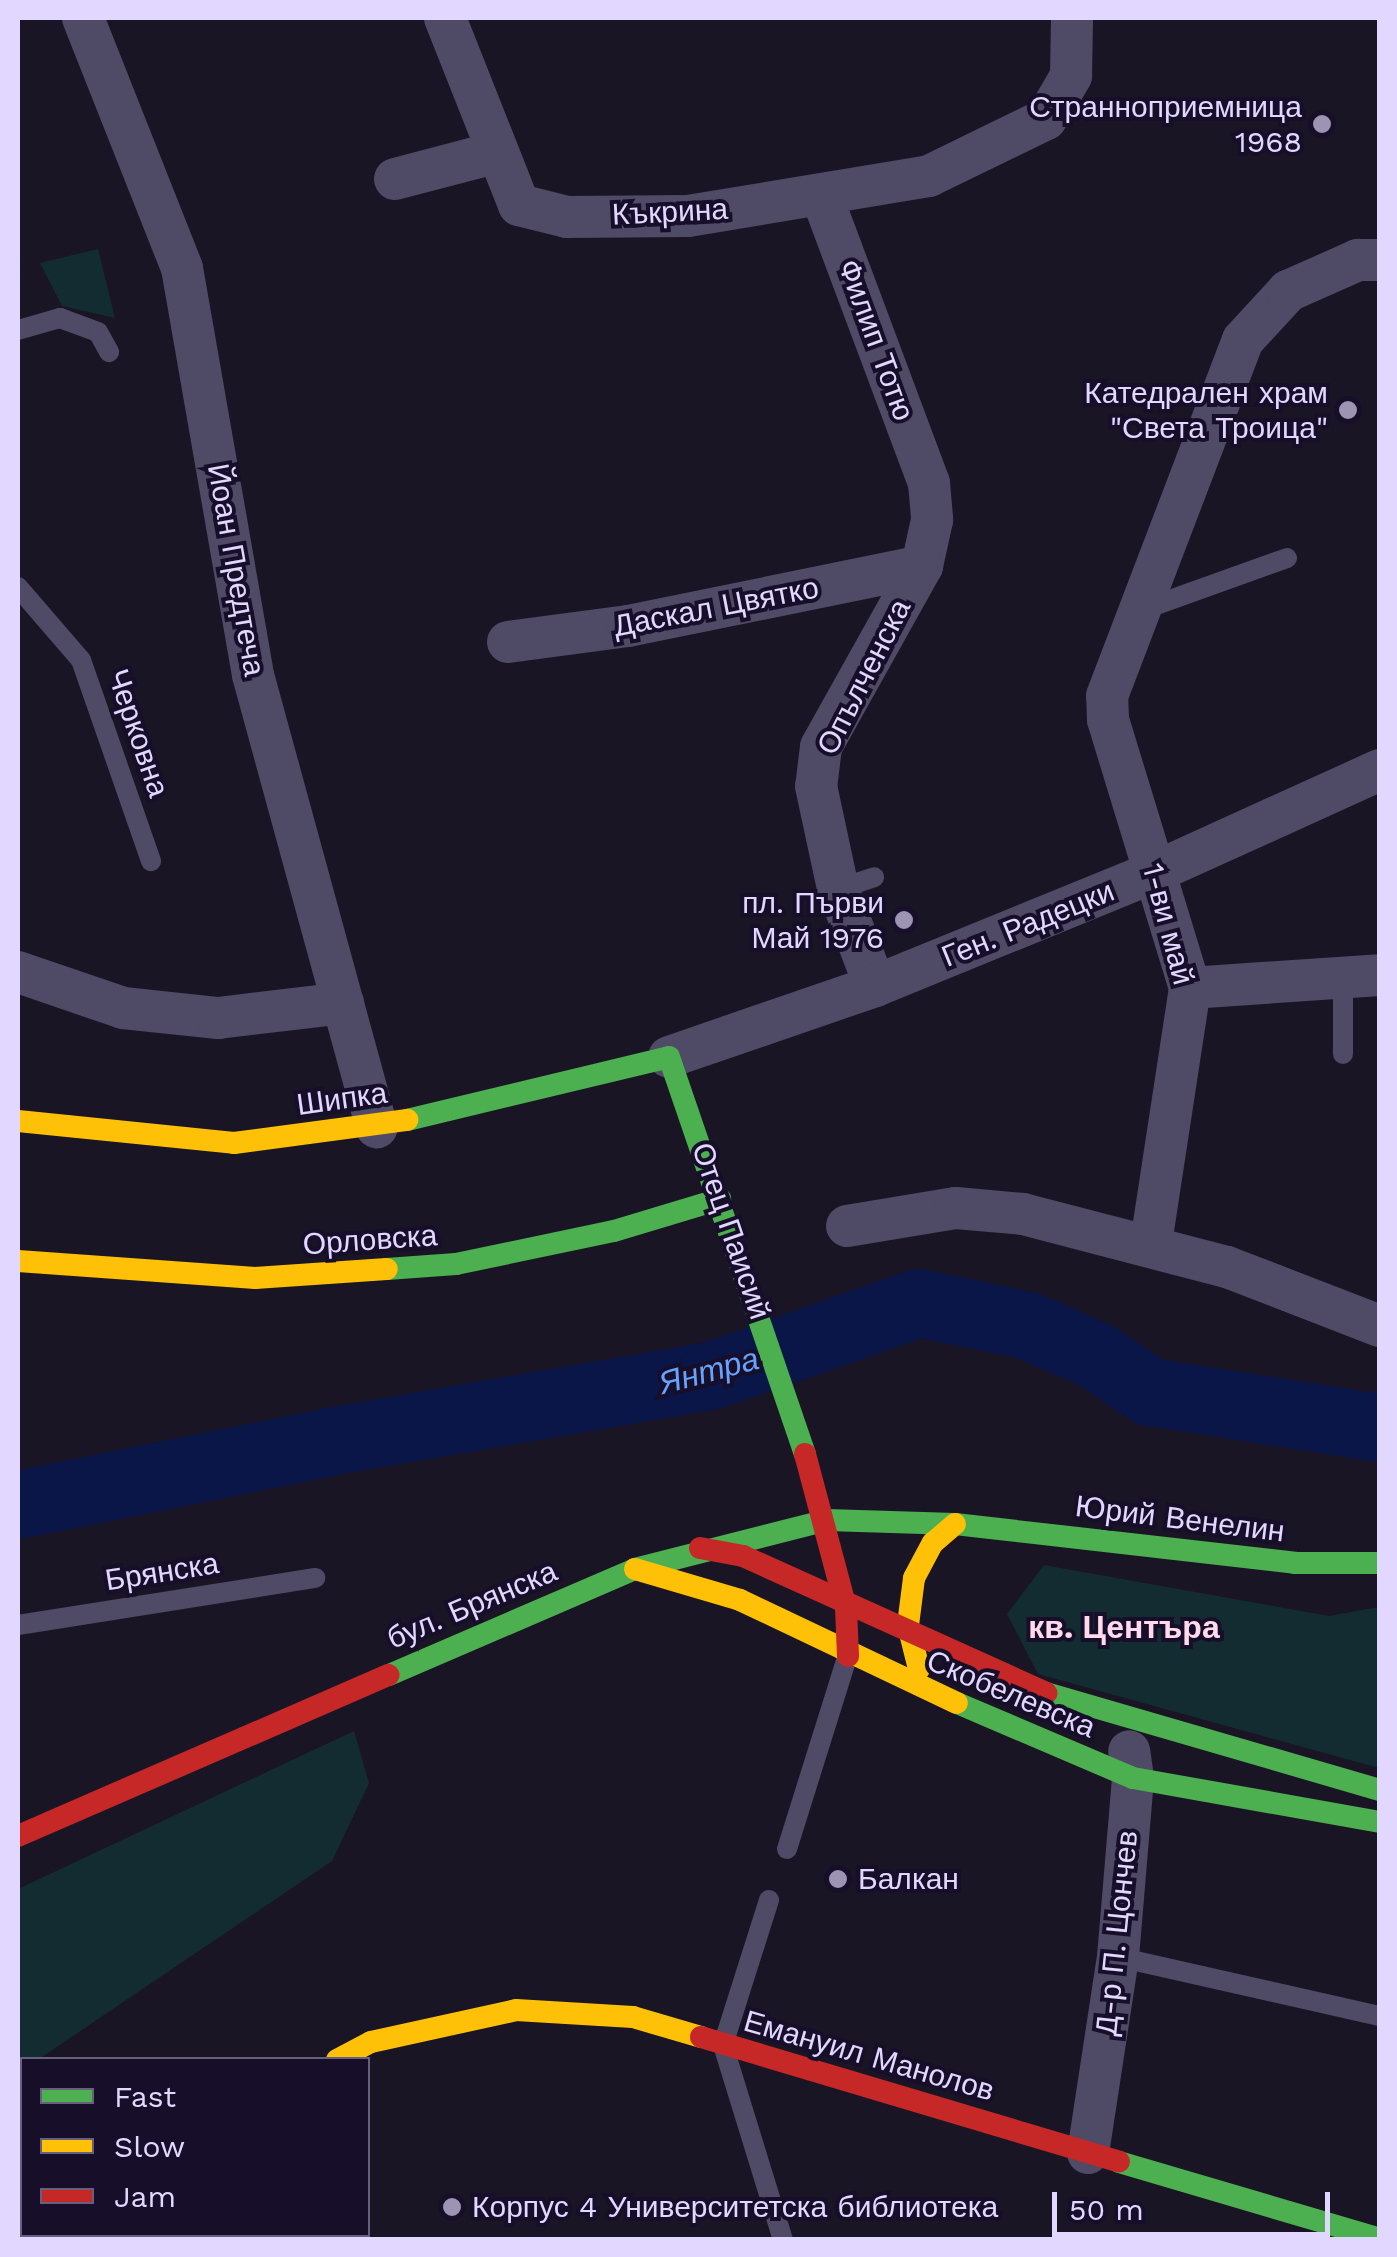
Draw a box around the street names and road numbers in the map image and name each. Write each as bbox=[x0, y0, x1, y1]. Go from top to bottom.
street label: Къкрина bbox=[611, 191, 729, 233]
street label: Филип Тотю bbox=[830, 255, 922, 425]
street label: Йоан Предтеча bbox=[200, 461, 272, 679]
street label: Даскал Цвятко bbox=[610, 569, 822, 645]
street label: Опълченска bbox=[809, 593, 919, 761]
street label: Черковна bbox=[99, 664, 177, 802]
street label: 1-ви май bbox=[1135, 859, 1201, 989]
street label: Ген. Радецки bbox=[937, 873, 1119, 975]
street label: Шипка bbox=[294, 1075, 390, 1123]
street label: Отец Паисий bbox=[684, 1138, 778, 1324]
street label: Орловска bbox=[302, 1217, 438, 1263]
street label: Юрий Венелин bbox=[1073, 1488, 1287, 1550]
street label: Брянска bbox=[103, 1545, 221, 1599]
street label: бул. Брянска bbox=[382, 1553, 562, 1657]
street label: Скобелевска bbox=[921, 1642, 1101, 1746]
street label: Д-р П. Цончев bbox=[1088, 1829, 1146, 2037]
street label: Емануил Манолов bbox=[740, 2003, 998, 2109]

